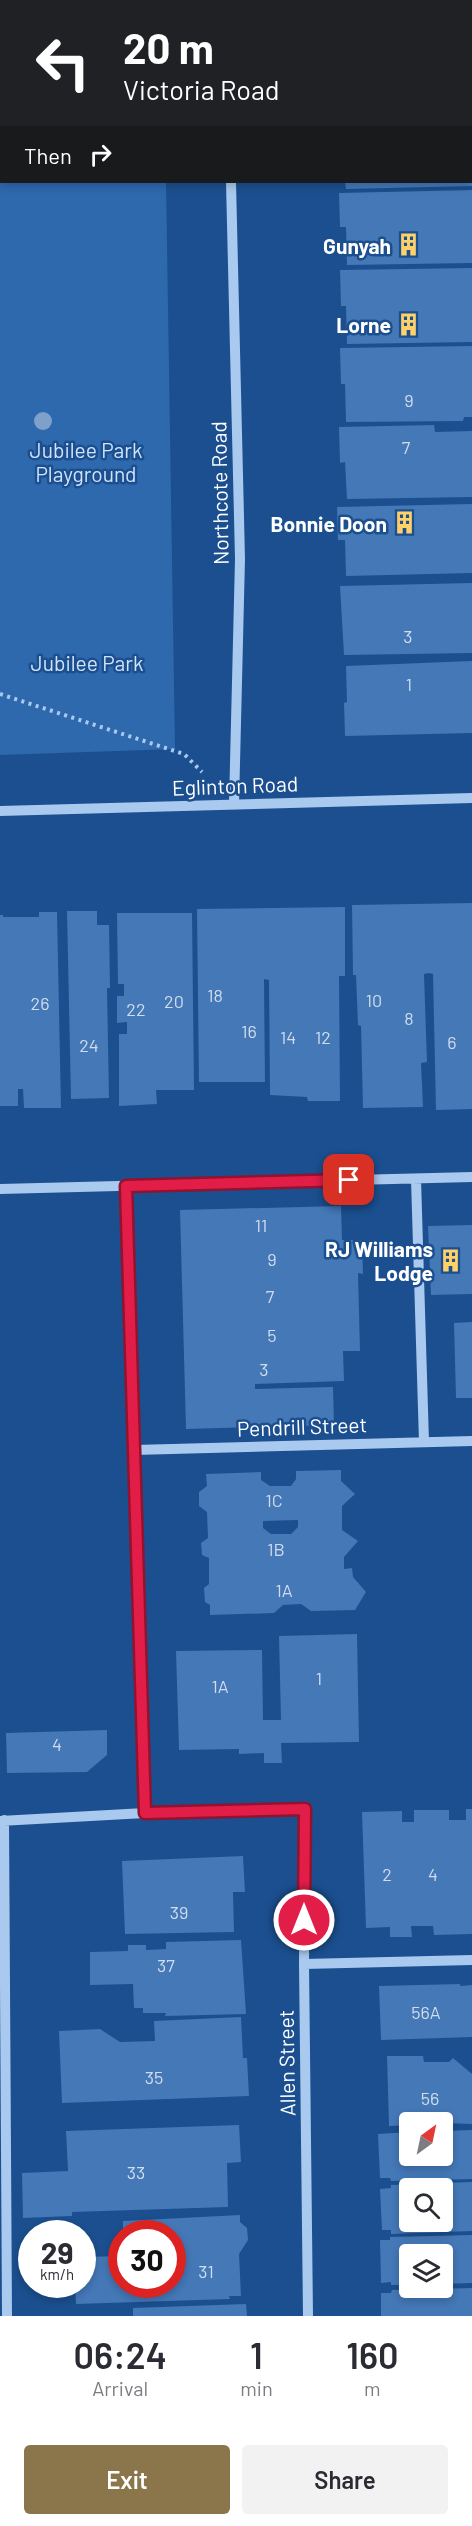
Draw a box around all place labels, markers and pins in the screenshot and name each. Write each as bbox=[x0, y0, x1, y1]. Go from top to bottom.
building icon: Gunyah bbox=[396, 232, 422, 258]
place label: Gunyah bbox=[323, 233, 391, 258]
building icon: Lorne bbox=[396, 311, 422, 337]
place label: Lorne bbox=[336, 312, 391, 337]
building icon: Bonnie Doon bbox=[392, 510, 418, 536]
place label: Bonnie Doon bbox=[270, 511, 387, 536]
pin bbox=[323, 1154, 374, 1205]
place label: RJ Williams Lodge bbox=[325, 1236, 433, 1285]
building icon: RJ Williams Lodge bbox=[438, 1247, 464, 1273]

